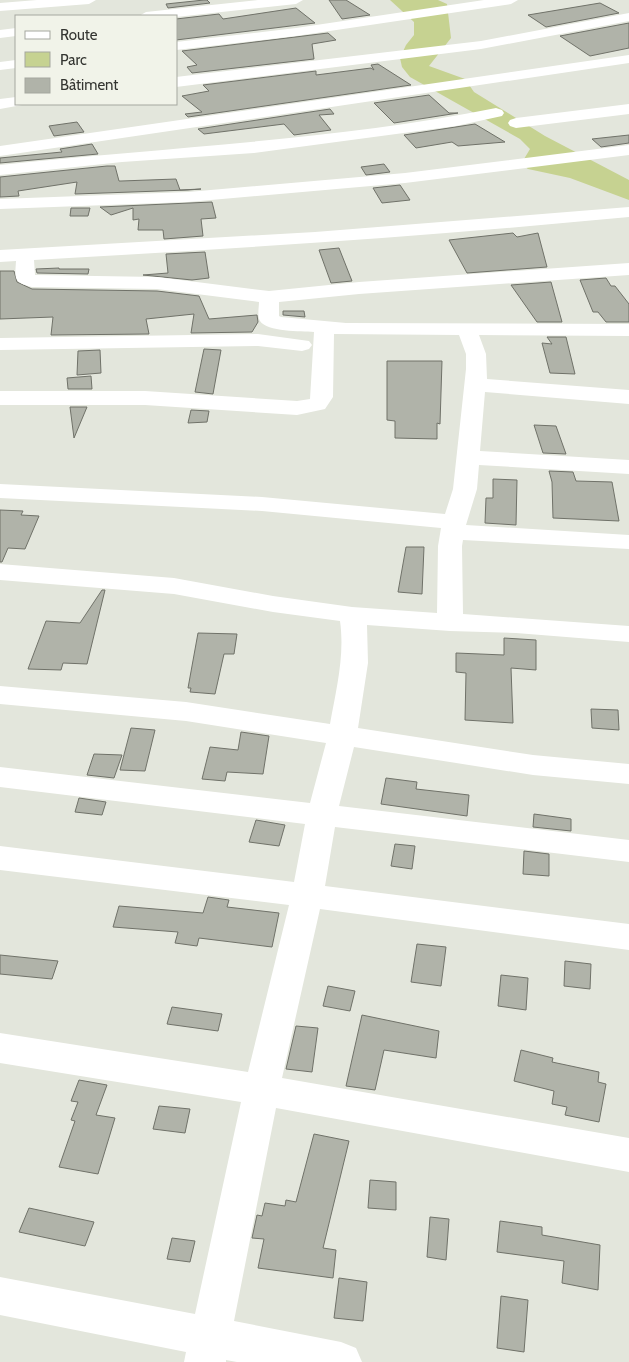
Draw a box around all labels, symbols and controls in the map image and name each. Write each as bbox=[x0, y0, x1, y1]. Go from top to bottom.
legend bbox=[15, 15, 178, 105]
text: Route bbox=[60, 26, 98, 44]
text: Parc bbox=[60, 51, 87, 69]
text: Bâtiment bbox=[60, 76, 118, 94]

